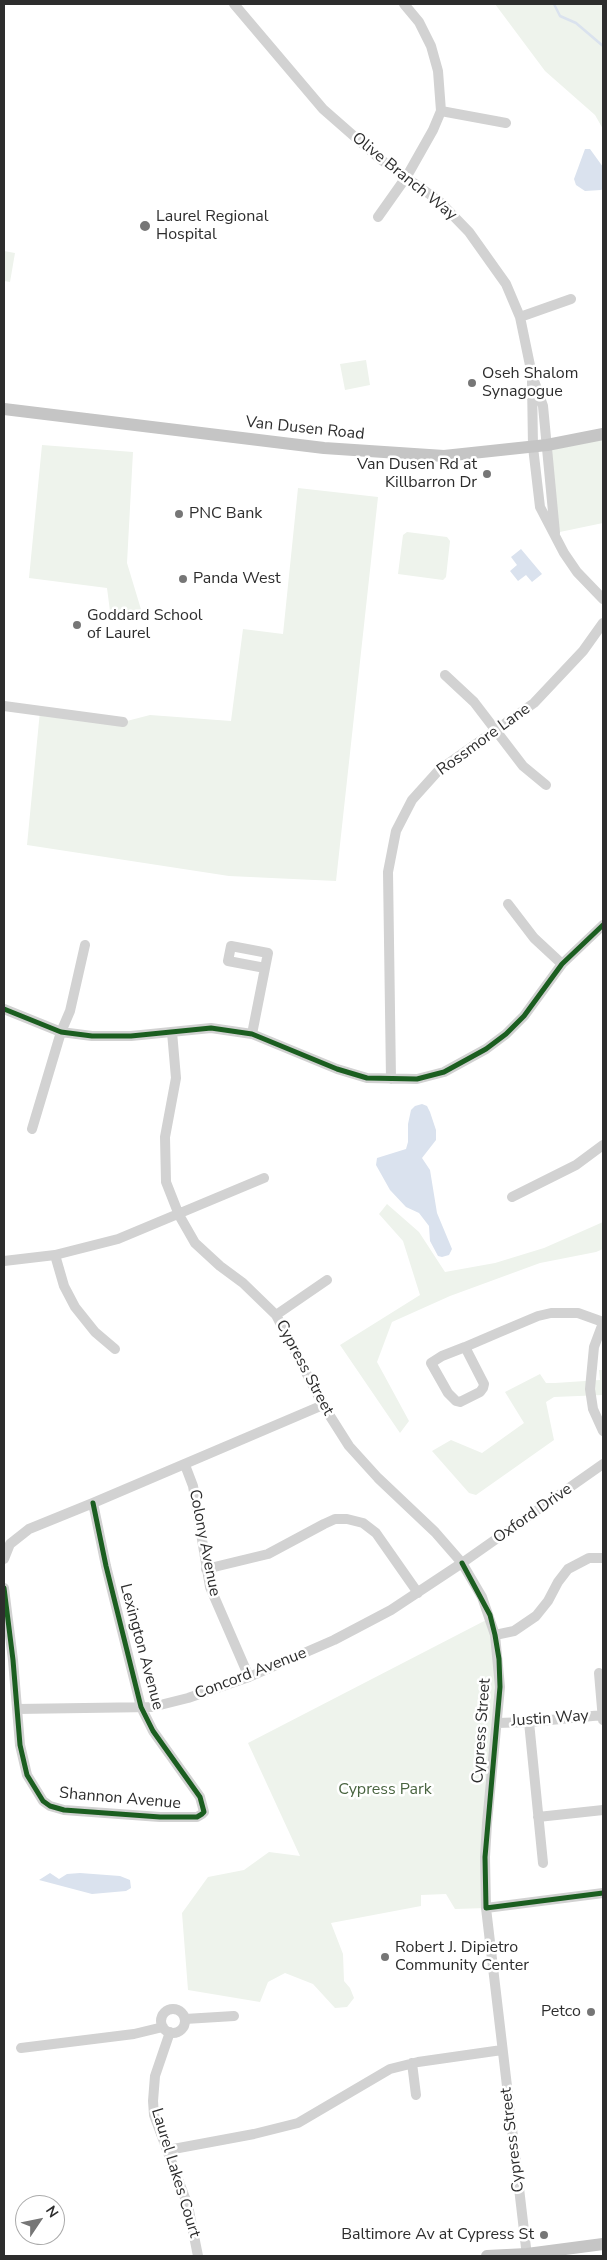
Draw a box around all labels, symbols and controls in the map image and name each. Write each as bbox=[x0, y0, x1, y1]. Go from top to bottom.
street label: Olive Branch Way bbox=[348, 129, 460, 225]
place label: Laurel Regional Hospital bbox=[156, 207, 268, 245]
marker: Laurel Regional Hospital bbox=[138, 219, 152, 233]
place label: Oseh Shalom Synagogue bbox=[482, 364, 578, 402]
marker: Oseh Shalom Synagogue bbox=[466, 377, 478, 389]
street label: Van Dusen Road bbox=[245, 413, 365, 445]
place label: Van Dusen Rd at Killbarron Dr bbox=[357, 455, 477, 493]
marker: Van Dusen Rd at Killbarron Dr bbox=[481, 468, 493, 480]
place label: PNC Bank bbox=[189, 504, 262, 524]
marker: PNC Bank bbox=[173, 508, 185, 520]
place label: Panda West bbox=[193, 569, 281, 589]
marker: Panda West bbox=[177, 573, 189, 585]
place label: Goddard School of Laurel bbox=[87, 606, 203, 644]
marker: Goddard School of Laurel bbox=[71, 619, 83, 631]
street label: Rossmore Lane bbox=[434, 700, 534, 780]
street label: Cypress Street bbox=[271, 1317, 337, 1419]
street label: Oxford Drive bbox=[490, 1480, 576, 1548]
street label: Colony Avenue bbox=[184, 1488, 224, 1598]
street label: Lexington Avenue bbox=[115, 1582, 167, 1712]
street label: Concord Avenue bbox=[193, 1644, 309, 1704]
street label: Cypress Street bbox=[469, 1678, 495, 1784]
street label: Justin Way bbox=[511, 1707, 589, 1731]
park label: Cypress Park bbox=[338, 1780, 432, 1800]
street label: Shannon Avenue bbox=[58, 1784, 182, 1814]
place label: Robert J. Dipietro Community Center bbox=[395, 1938, 529, 1976]
marker: Robert J. Dipietro Community Center bbox=[379, 1951, 391, 1963]
place label: Petco bbox=[541, 2002, 581, 2022]
marker: Petco bbox=[585, 2006, 597, 2018]
street label: Cypress Street bbox=[497, 2087, 529, 2193]
street label: Laurel Lakes Court bbox=[146, 2106, 204, 2240]
north arrow bbox=[15, 2195, 65, 2245]
text: N bbox=[41, 2202, 63, 2222]
place label: Baltimore Av at Cypress St bbox=[341, 2225, 534, 2245]
marker: Baltimore Av at Cypress St bbox=[538, 2229, 550, 2241]

